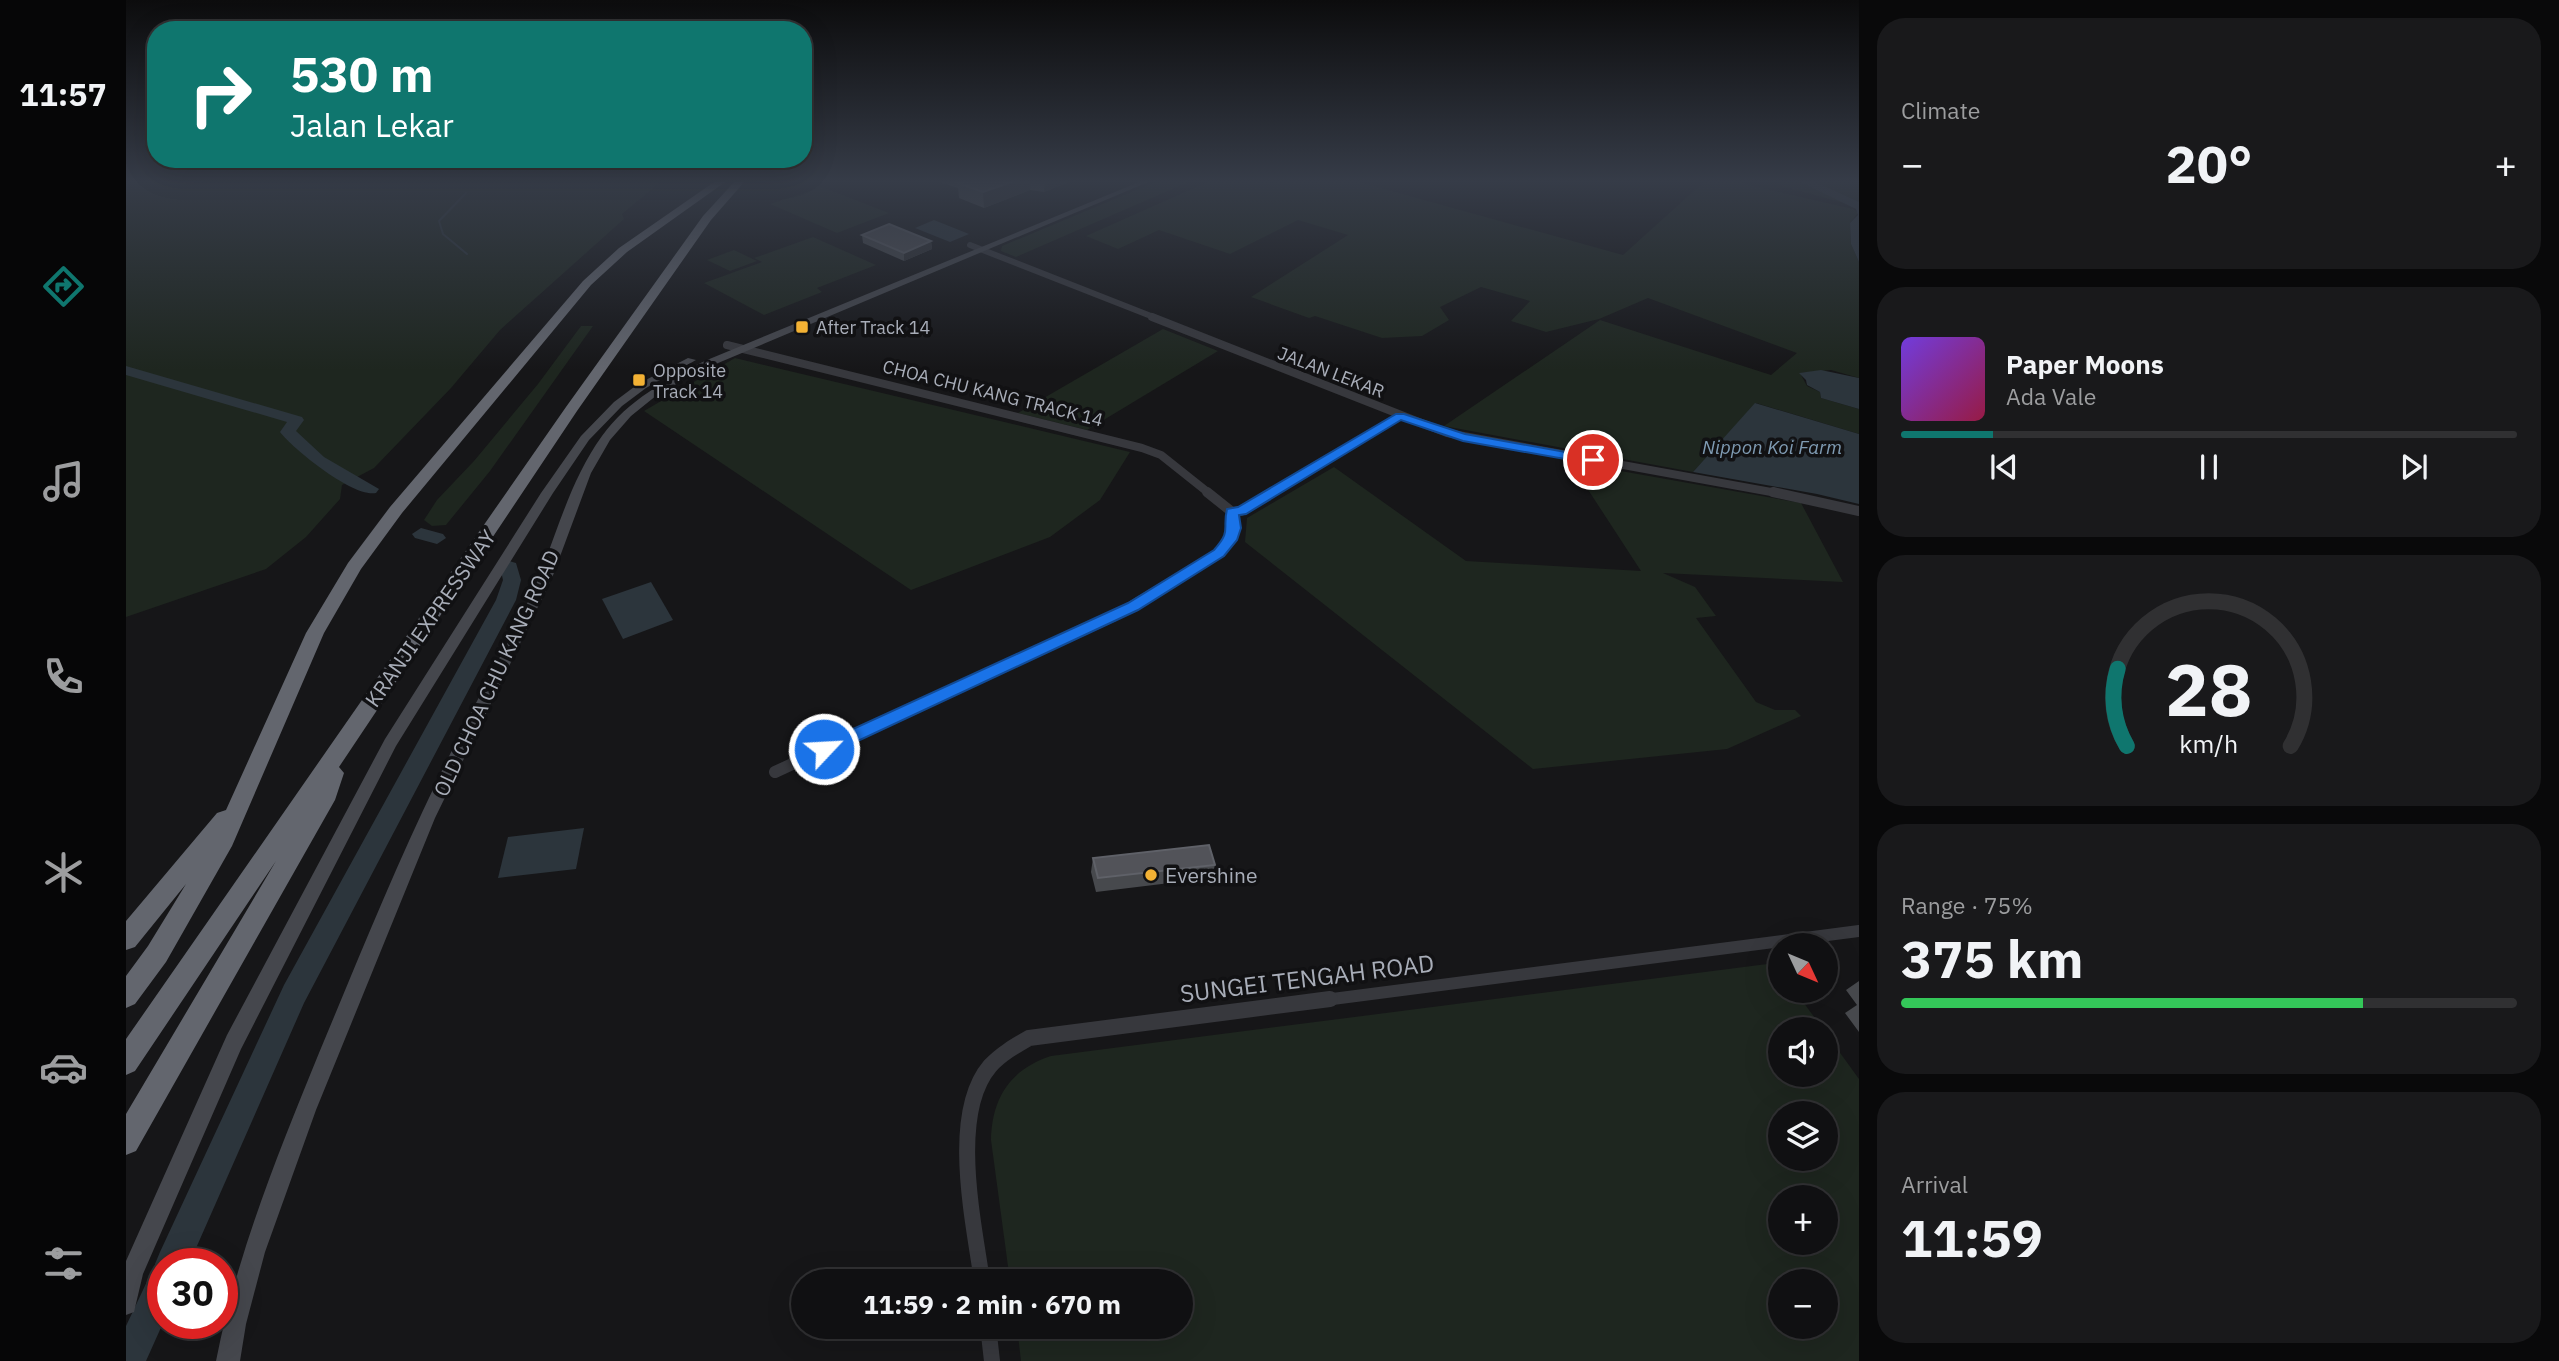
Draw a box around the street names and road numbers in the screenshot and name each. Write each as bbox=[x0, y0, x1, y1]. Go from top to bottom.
street label: JALAN LEKAR bbox=[1274, 341, 1388, 403]
street label: CHOA CHU KANG TRACK 14 bbox=[880, 354, 1106, 432]
street label: KRANJI EXPRESSWAY bbox=[358, 523, 502, 712]
street label: OLD CHOA CHU KANG ROAD bbox=[426, 545, 566, 801]
street label: SUNGEI TENGAH ROAD bbox=[1178, 947, 1436, 1009]

